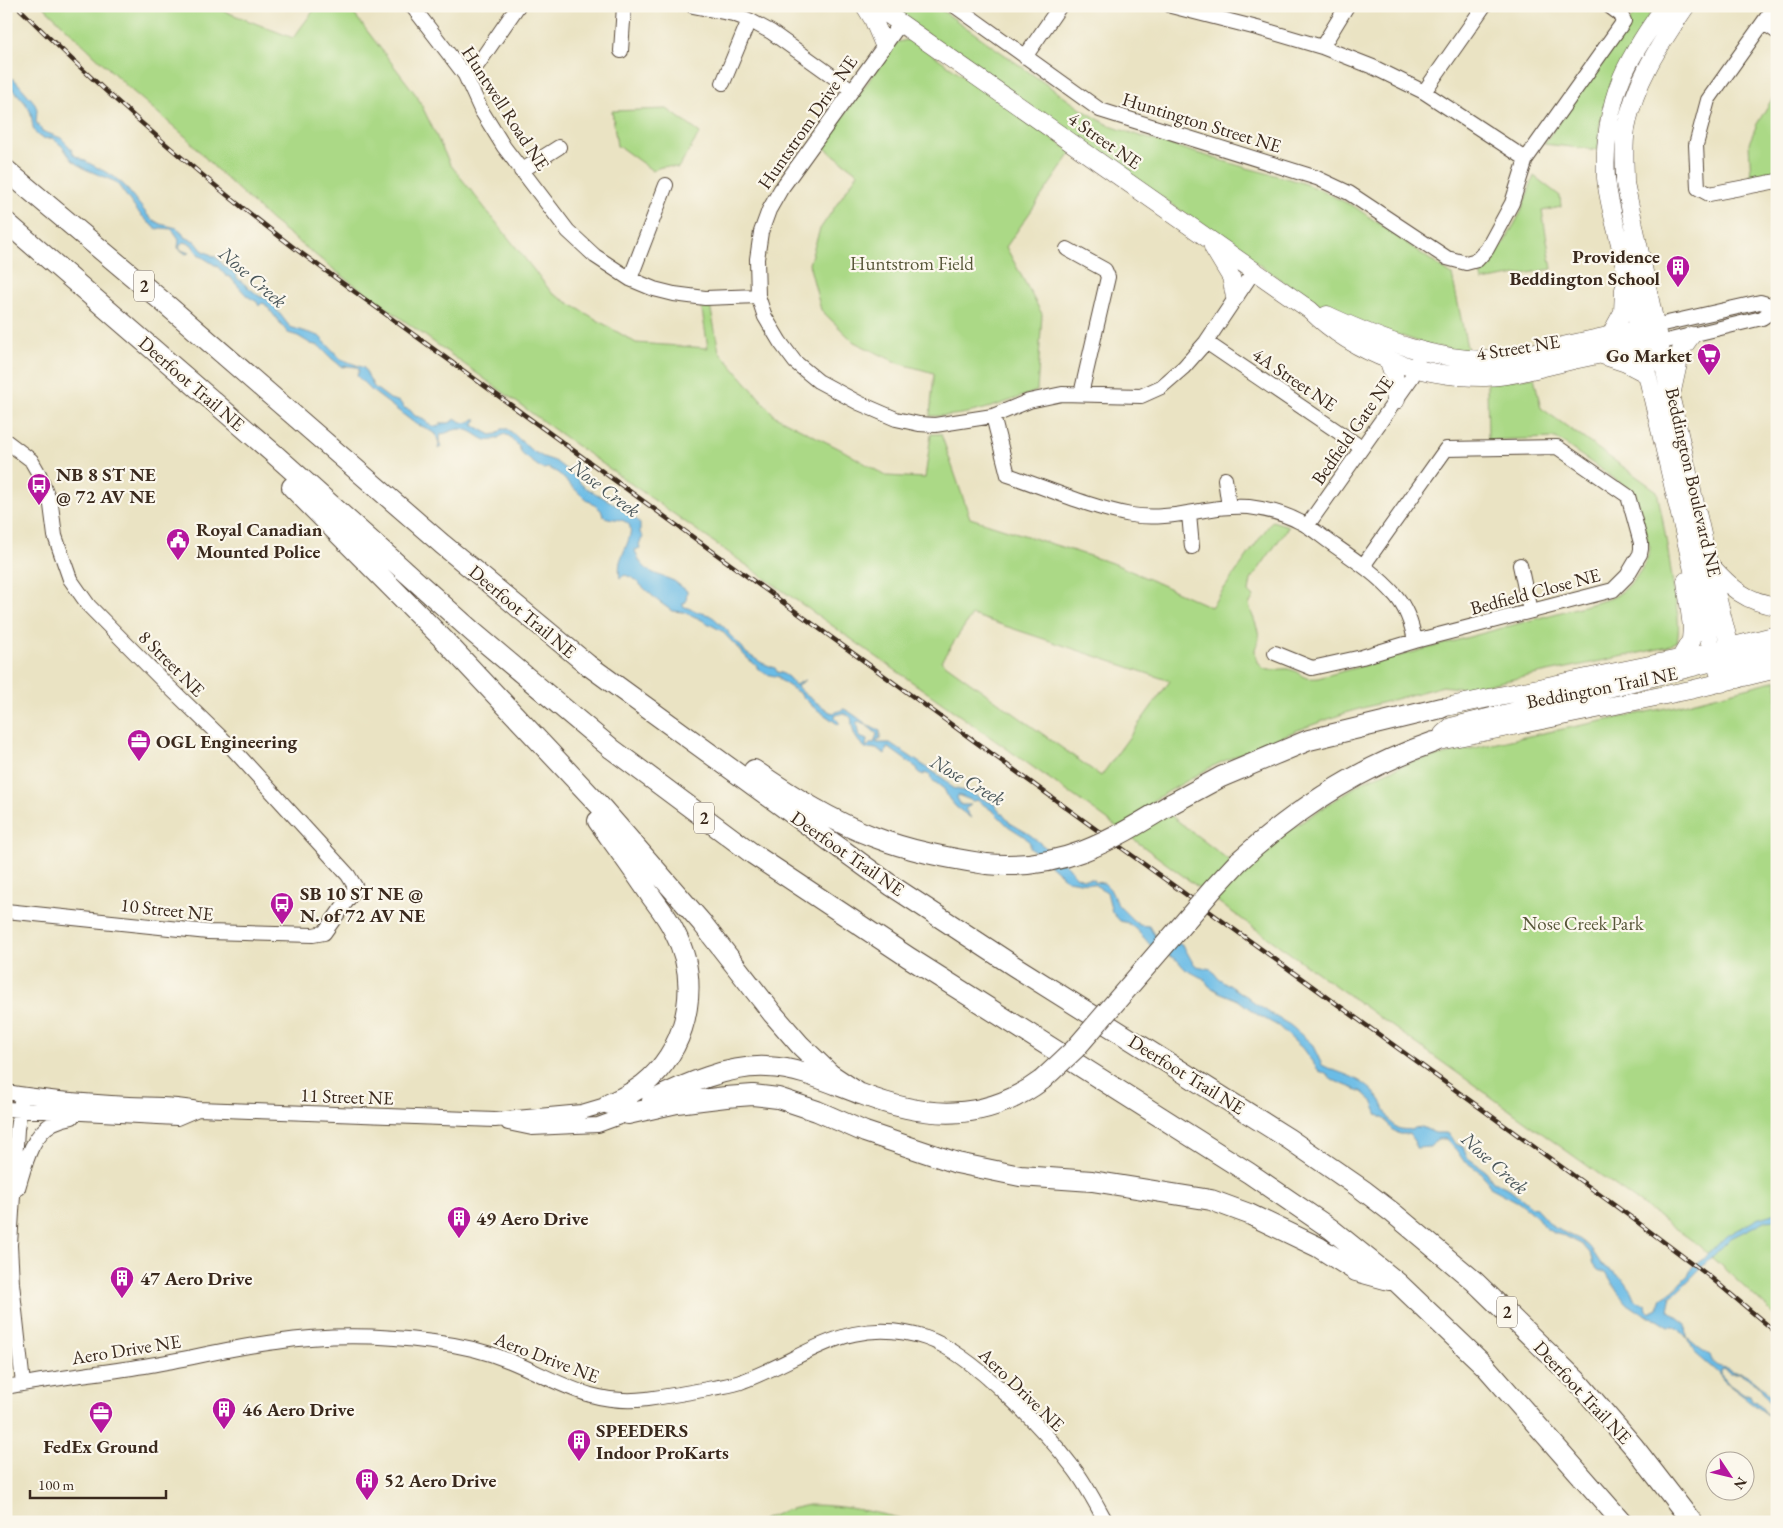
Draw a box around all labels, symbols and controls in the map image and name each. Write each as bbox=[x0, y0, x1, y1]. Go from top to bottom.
street label: Huntwell Road NE bbox=[456, 41, 555, 176]
street label: Huntstrom Drive NE bbox=[752, 50, 863, 194]
street label: Huntington Street NE bbox=[1119, 86, 1285, 159]
street label: 4 Street NE bbox=[1063, 106, 1147, 175]
water label: Nose Creek bbox=[213, 240, 292, 314]
place label: Providence Beddington School bbox=[1510, 244, 1661, 291]
park label: Huntstrom Field bbox=[850, 251, 974, 276]
building icon: Providence Beddington School bbox=[1665, 254, 1691, 288]
road number: 2 bbox=[134, 270, 154, 302]
street label: 4 Street NE bbox=[1475, 329, 1562, 366]
street label: Deerfoot Trail NE bbox=[133, 330, 250, 437]
street label: 4A Street NE bbox=[1247, 342, 1342, 417]
supermarket icon: Go Market bbox=[1696, 342, 1722, 376]
place label: Go Market bbox=[1606, 343, 1692, 368]
street label: Bedfield Gate NE bbox=[1306, 371, 1399, 490]
street label: Beddington Boulevard NE bbox=[1660, 385, 1728, 579]
water label: Nose Creek bbox=[564, 452, 645, 523]
place label: NB 8 ST NE @ 72 AV NE bbox=[56, 462, 156, 509]
bus stop icon: NB 8 ST NE @ 72 AV NE bbox=[26, 472, 52, 506]
place label: Royal Canadian Mounted Police bbox=[196, 517, 323, 564]
public building icon: Royal Canadian Mounted Police bbox=[165, 527, 191, 561]
street label: Deerfoot Trail NE bbox=[464, 559, 582, 664]
street label: Bedfield Close NE bbox=[1467, 562, 1603, 621]
street label: 8 Street NE bbox=[133, 625, 210, 702]
street label: Beddington Trail NE bbox=[1524, 661, 1680, 714]
office icon: OGL Engineering bbox=[126, 728, 152, 762]
place label: OGL Engineering bbox=[156, 729, 298, 754]
water label: Nose Creek bbox=[925, 748, 1010, 812]
road number: 2 bbox=[694, 802, 714, 834]
street label: Deerfoot Trail NE bbox=[786, 805, 910, 902]
place label: SB 10 ST NE @ N. of 72 AV NE bbox=[300, 881, 425, 928]
bus stop icon: SB 10 ST NE @ N. of 72 AV NE bbox=[269, 891, 295, 925]
street label: 10 Street NE bbox=[119, 892, 215, 927]
park label: Nose Creek Park bbox=[1522, 911, 1645, 936]
street label: Deerfoot Trail NE bbox=[1124, 1029, 1250, 1120]
street label: 11 Street NE bbox=[300, 1082, 394, 1111]
water label: Nose Creek bbox=[1455, 1125, 1534, 1200]
building icon: 49 Aero Drive bbox=[446, 1205, 472, 1239]
place label: 49 Aero Drive bbox=[476, 1206, 588, 1231]
building icon: 47 Aero Drive bbox=[109, 1265, 135, 1299]
place label: 47 Aero Drive bbox=[140, 1266, 252, 1291]
road number: 2 bbox=[1497, 1296, 1517, 1328]
street label: Aero Drive NE bbox=[490, 1326, 603, 1389]
street label: Aero Drive NE bbox=[69, 1328, 183, 1371]
street label: Deerfoot Trail NE bbox=[1528, 1335, 1637, 1450]
street label: Aero Drive NE bbox=[973, 1341, 1070, 1437]
building icon: 46 Aero Drive bbox=[211, 1396, 237, 1430]
place label: 46 Aero Drive bbox=[242, 1397, 354, 1422]
office icon: FedEx Ground bbox=[88, 1400, 114, 1434]
place label: SPEEDERS Indoor ProKarts bbox=[596, 1418, 729, 1465]
building icon: SPEEDERS Indoor ProKarts bbox=[566, 1428, 592, 1462]
place label: FedEx Ground bbox=[43, 1434, 159, 1459]
north arrow bbox=[1706, 1450, 1756, 1500]
building icon: 52 Aero Drive bbox=[354, 1467, 380, 1501]
scale bar bbox=[30, 1468, 166, 1500]
place label: 52 Aero Drive bbox=[384, 1468, 496, 1493]
text: N bbox=[1730, 1474, 1751, 1494]
text: 100 m bbox=[38, 1475, 75, 1494]

